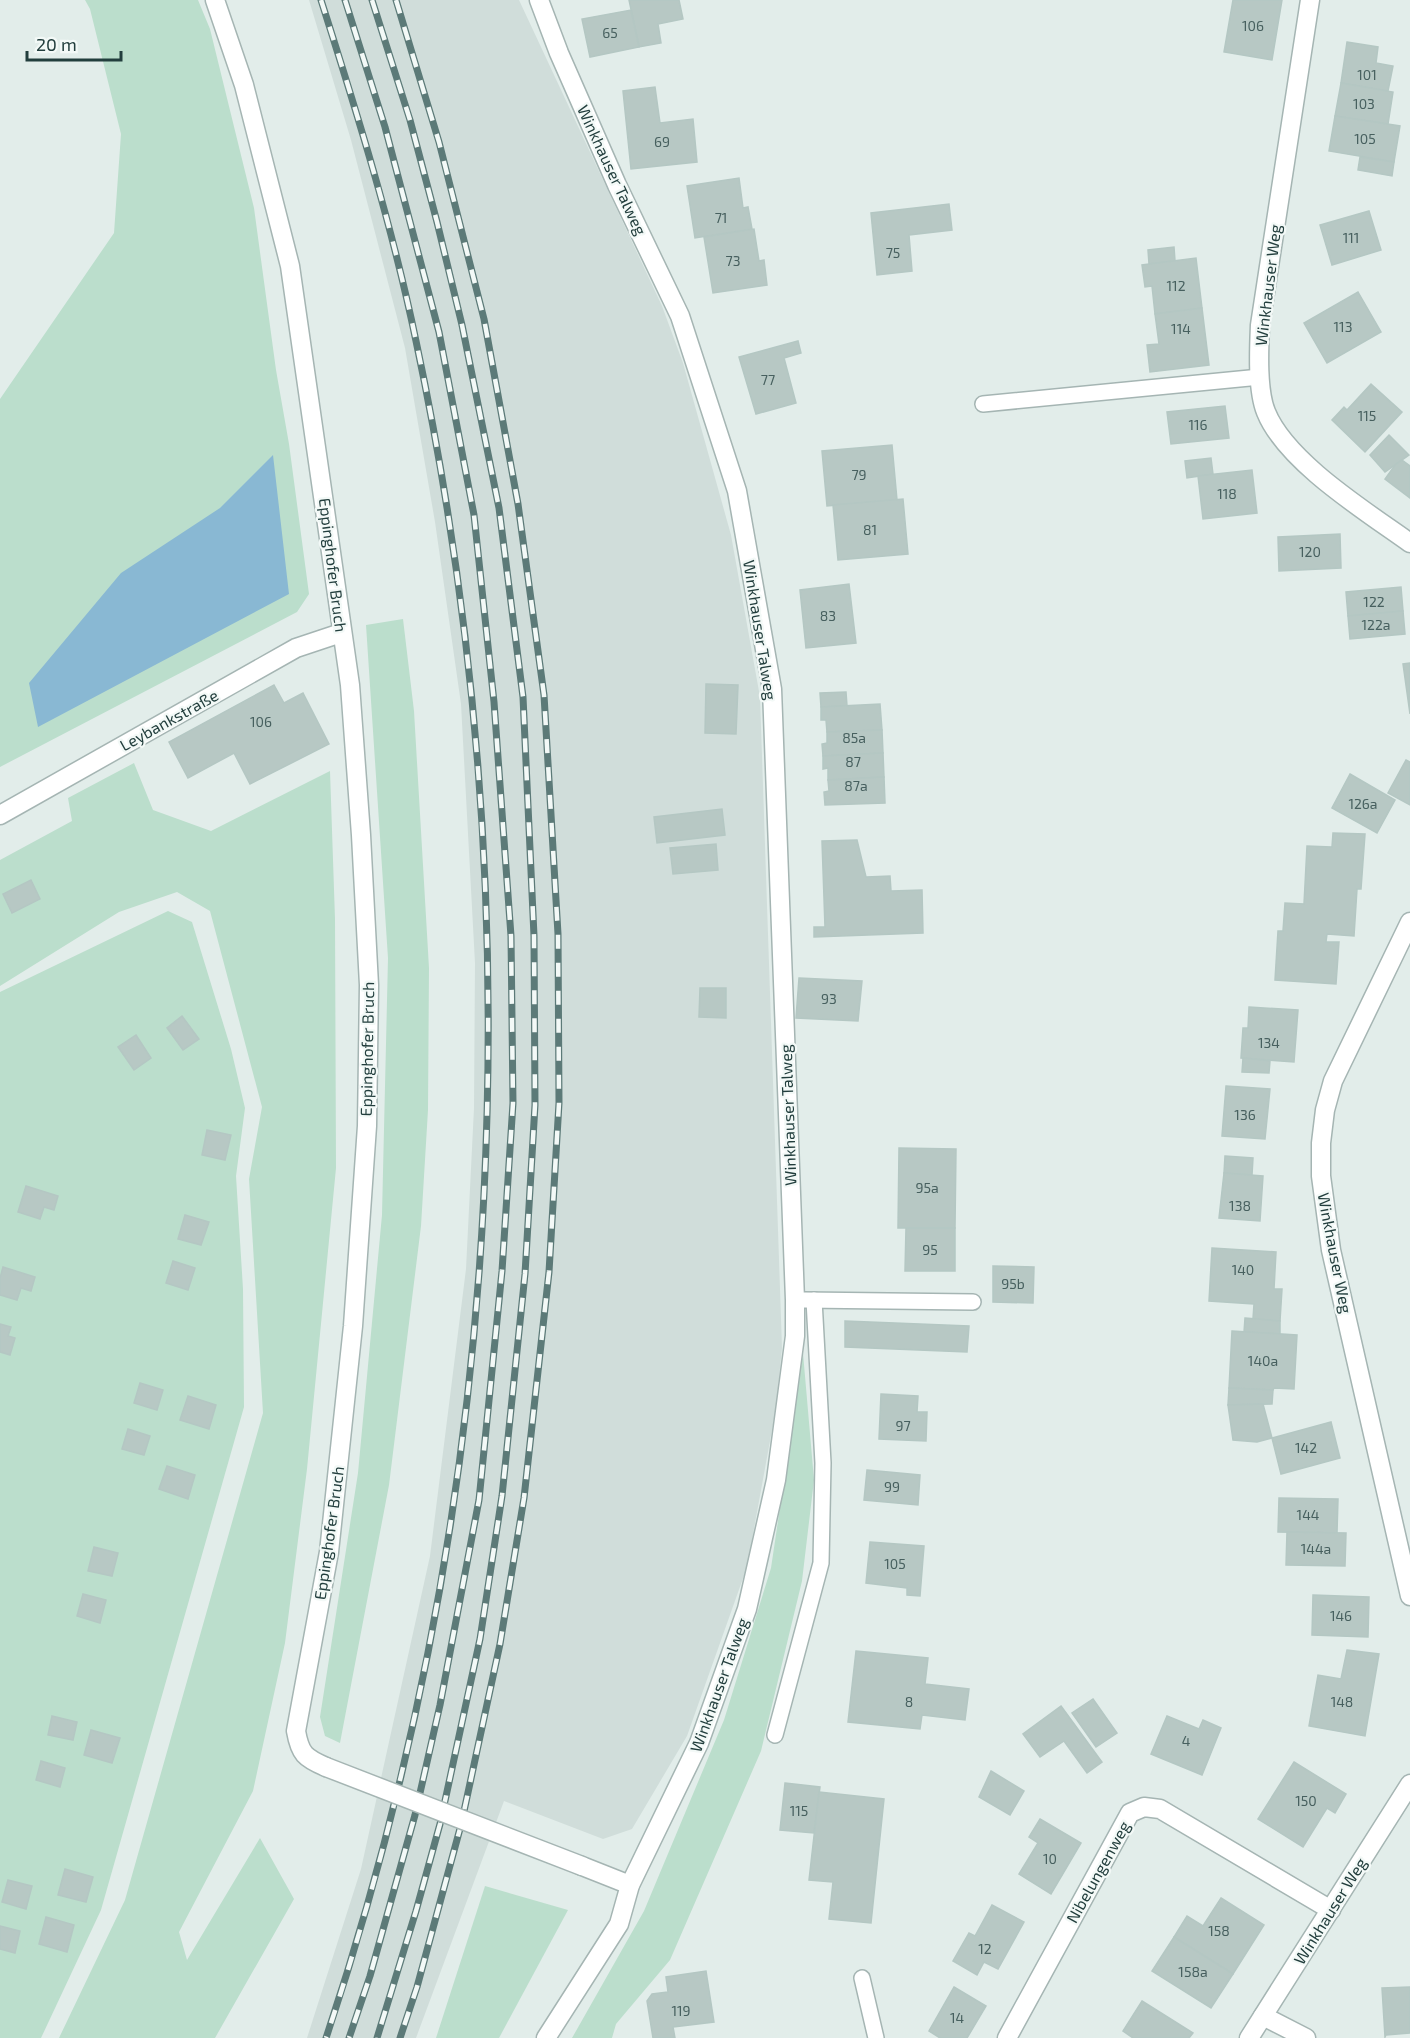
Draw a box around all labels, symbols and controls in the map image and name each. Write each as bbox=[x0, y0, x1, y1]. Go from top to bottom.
house number: 106 bbox=[1242, 17, 1264, 34]
scale bar bbox=[27, 24, 122, 62]
house number: 65 bbox=[602, 24, 618, 41]
text: 20 m bbox=[36, 33, 77, 55]
house number: 101 bbox=[1357, 66, 1377, 83]
house number: 103 bbox=[1353, 95, 1375, 112]
street label: Winkhauser Talweg bbox=[574, 102, 651, 238]
house number: 105 bbox=[1354, 130, 1376, 147]
house number: 69 bbox=[654, 133, 670, 150]
house number: 71 bbox=[715, 209, 727, 226]
street label: Winkhauser Weg bbox=[1251, 223, 1284, 347]
house number: 111 bbox=[1343, 229, 1359, 246]
house number: 75 bbox=[886, 244, 900, 261]
house number: 73 bbox=[726, 252, 740, 269]
house number: 112 bbox=[1166, 277, 1186, 294]
house number: 113 bbox=[1334, 318, 1352, 335]
house number: 114 bbox=[1171, 320, 1191, 337]
house number: 77 bbox=[761, 371, 775, 388]
house number: 115 bbox=[1358, 407, 1376, 424]
house number: 116 bbox=[1188, 416, 1208, 433]
house number: 79 bbox=[851, 466, 867, 483]
house number: 118 bbox=[1217, 485, 1237, 502]
street label: Eppinghofer Bruch bbox=[316, 497, 351, 633]
house number: 81 bbox=[863, 521, 877, 538]
house number: 120 bbox=[1299, 543, 1321, 560]
street label: Winkhauser Talweg bbox=[740, 559, 781, 701]
house number: 122 bbox=[1363, 593, 1385, 610]
house number: 83 bbox=[820, 607, 836, 624]
house number: 122a bbox=[1362, 616, 1391, 633]
street label: Leybankstraße bbox=[116, 685, 221, 754]
house number: 106 bbox=[250, 713, 272, 730]
house number: 85a bbox=[842, 729, 866, 746]
house number: 87 bbox=[845, 753, 861, 770]
house number: 87a bbox=[844, 777, 868, 794]
house number: 126a bbox=[1348, 795, 1378, 812]
street label: Eppinghofer Bruch bbox=[356, 981, 377, 1117]
house number: 93 bbox=[821, 990, 837, 1007]
house number: 134 bbox=[1258, 1034, 1280, 1051]
street label: Winkhauser Talweg bbox=[776, 1044, 799, 1186]
house number: 136 bbox=[1234, 1106, 1256, 1123]
house number: 95a bbox=[915, 1179, 939, 1196]
street label: Winkhauser Weg bbox=[1314, 1191, 1357, 1315]
house number: 138 bbox=[1229, 1197, 1251, 1214]
house number: 95 bbox=[922, 1241, 938, 1258]
house number: 140 bbox=[1232, 1261, 1254, 1278]
house number: 95b bbox=[1001, 1275, 1025, 1292]
house number: 140a bbox=[1248, 1352, 1278, 1369]
house number: 97 bbox=[895, 1417, 911, 1434]
house number: 142 bbox=[1295, 1439, 1317, 1456]
street label: Eppinghofer Bruch bbox=[310, 1465, 347, 1601]
house number: 99 bbox=[884, 1478, 900, 1495]
house number: 144 bbox=[1297, 1506, 1319, 1523]
house number: 144a bbox=[1301, 1540, 1331, 1557]
house number: 105 bbox=[884, 1555, 906, 1572]
house number: 146 bbox=[1330, 1607, 1352, 1624]
street label: Winkhauser Talweg bbox=[685, 1615, 752, 1755]
house number: 8 bbox=[905, 1693, 913, 1710]
house number: 148 bbox=[1331, 1693, 1353, 1710]
house number: 4 bbox=[1182, 1732, 1190, 1749]
house number: 150 bbox=[1295, 1792, 1317, 1809]
house number: 115 bbox=[790, 1802, 808, 1819]
street label: Nibelungenweg bbox=[1062, 1817, 1133, 1926]
house number: 10 bbox=[1043, 1850, 1057, 1867]
street label: Winkhauser Weg bbox=[1289, 1854, 1370, 1968]
house number: 158 bbox=[1208, 1922, 1230, 1939]
house number: 12 bbox=[978, 1940, 992, 1957]
house number: 158a bbox=[1178, 1963, 1208, 1980]
house number: 119 bbox=[671, 2002, 691, 2019]
house number: 14 bbox=[950, 2009, 964, 2026]

